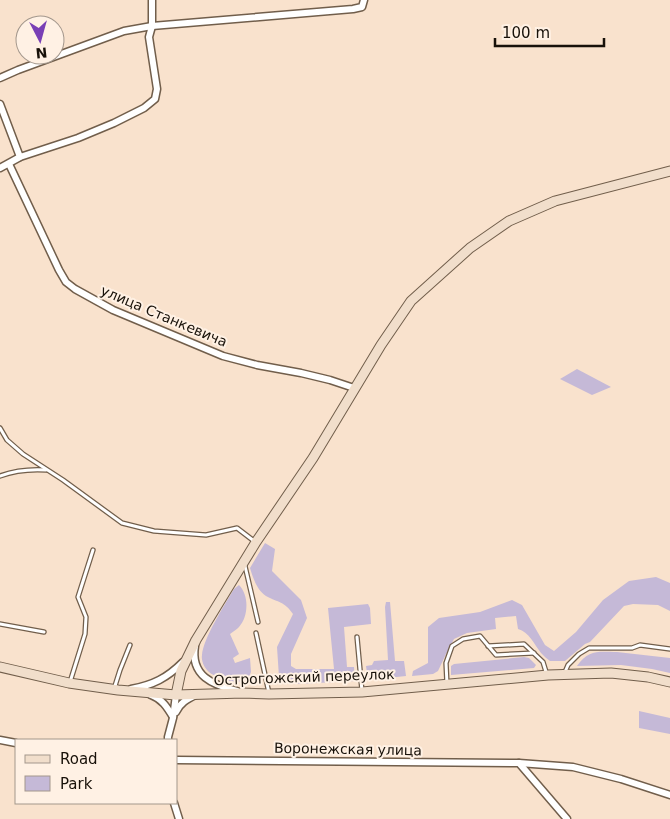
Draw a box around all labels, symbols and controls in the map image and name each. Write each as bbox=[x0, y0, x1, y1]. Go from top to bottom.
north arrow bbox=[15, 15, 65, 65]
scale bar bbox=[495, 15, 604, 47]
text: 100 m bbox=[502, 24, 550, 42]
text: N bbox=[35, 44, 48, 61]
street label: улица Станкевича bbox=[98, 282, 230, 350]
street label: Острогожский переулок bbox=[213, 666, 395, 688]
legend bbox=[15, 739, 178, 804]
street label: Воронежская улица bbox=[274, 740, 422, 758]
text: Road bbox=[60, 750, 98, 768]
text: Park bbox=[60, 775, 93, 793]

